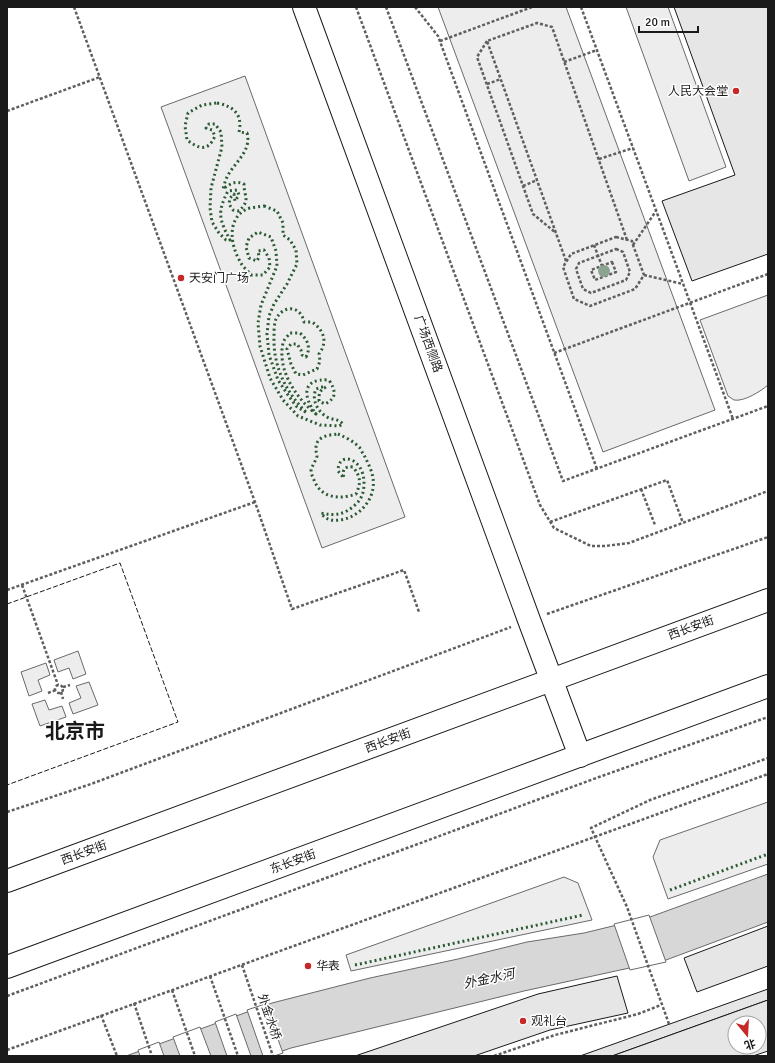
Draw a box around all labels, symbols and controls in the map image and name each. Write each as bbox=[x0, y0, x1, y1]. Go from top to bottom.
scale bar bbox=[639, 8, 698, 34]
text: 20 m bbox=[645, 15, 670, 30]
place label: 人民大会堂 bbox=[668, 84, 728, 99]
marker: 人民大会堂 bbox=[731, 86, 741, 96]
place label: 天安门广场 bbox=[189, 271, 249, 286]
marker: 天安门广场 bbox=[176, 273, 186, 283]
street label: 广场西侧路 bbox=[411, 313, 445, 375]
street label: 西长安街 bbox=[666, 613, 716, 643]
district label: 北京市 bbox=[45, 719, 105, 744]
street label: 西长安街 bbox=[363, 726, 413, 756]
street label: 西长安街 bbox=[59, 838, 109, 868]
street label: 东长安街 bbox=[268, 847, 318, 877]
place label: 华表 bbox=[316, 959, 340, 974]
marker: 华表 bbox=[303, 961, 313, 971]
water label: 外金水河 bbox=[462, 965, 519, 992]
street label: 外金水桥 bbox=[254, 992, 284, 1042]
place label: 观礼台 bbox=[531, 1014, 567, 1029]
north arrow bbox=[727, 1015, 767, 1055]
marker: 观礼台 bbox=[518, 1016, 528, 1026]
text: 北 bbox=[743, 1036, 757, 1052]

